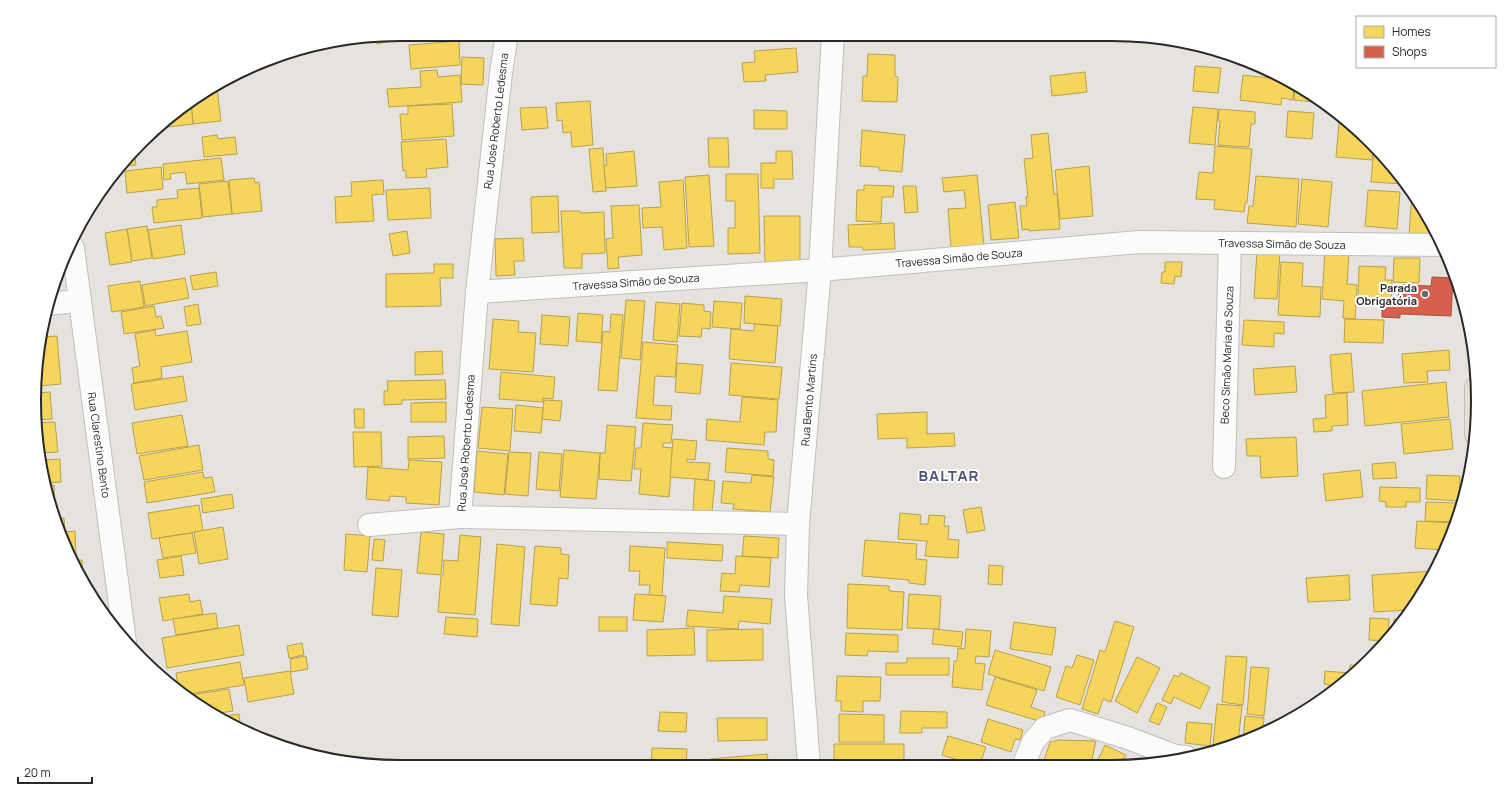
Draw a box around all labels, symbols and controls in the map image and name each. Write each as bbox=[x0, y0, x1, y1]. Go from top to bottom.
legend bbox=[1356, 16, 1496, 68]
text: Homes bbox=[1392, 23, 1431, 40]
text: Shops bbox=[1392, 43, 1427, 60]
street label: Rua José Roberto Ledesma bbox=[480, 52, 511, 190]
street label: Travessa Simão de Souza bbox=[1218, 235, 1346, 252]
street label: Travessa Simão de Souza bbox=[895, 244, 1023, 271]
street label: Travessa Simão de Souza bbox=[572, 270, 700, 293]
place label: Parada Obrigatória bbox=[1356, 280, 1417, 308]
street label: Beco Simão Maria de Souza bbox=[1217, 286, 1236, 424]
marker: Parada Obrigatória bbox=[1420, 289, 1430, 299]
street label: Rua Bento Martins bbox=[797, 353, 820, 447]
street label: Rua José Roberto Ledesma bbox=[453, 374, 478, 512]
street label: Rua Clarestino Bento bbox=[85, 391, 114, 499]
district label: BALTAR bbox=[919, 465, 979, 486]
scale bar bbox=[18, 759, 92, 785]
text: 20 m bbox=[24, 764, 51, 781]

